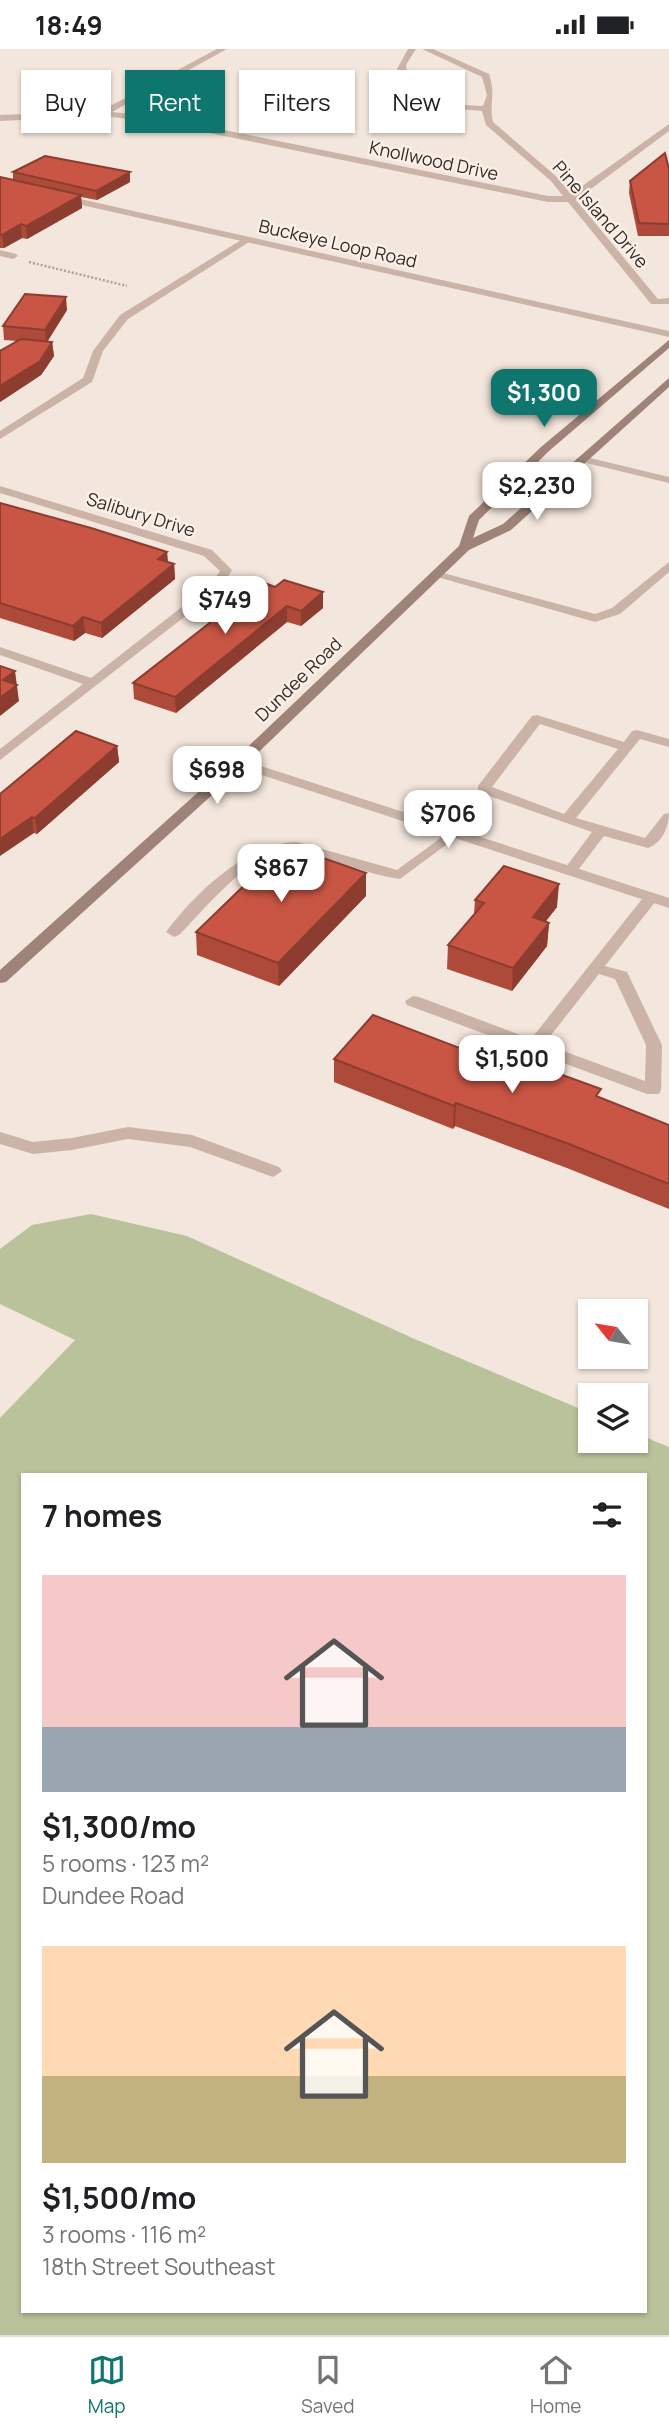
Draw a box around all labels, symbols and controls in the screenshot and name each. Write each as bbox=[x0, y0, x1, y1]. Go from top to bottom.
text: 18:49 bbox=[35, 7, 103, 43]
chip: Buy bbox=[21, 70, 111, 133]
chip: Rent bbox=[125, 70, 225, 133]
chip: Filters bbox=[239, 70, 355, 133]
chip: New bbox=[369, 70, 465, 133]
street label: Knollwood Drive bbox=[367, 135, 501, 185]
street label: Pine Island Drive bbox=[548, 155, 654, 273]
street label: Buckeye Loop Road bbox=[257, 213, 419, 273]
pin: $1,300 bbox=[487, 369, 601, 429]
text: $1,300 bbox=[507, 376, 581, 408]
pin: $2,230 bbox=[480, 463, 594, 522]
text: $2,230 bbox=[498, 469, 576, 501]
street label: Salibury Drive bbox=[84, 486, 198, 542]
pin: $749 bbox=[184, 577, 266, 636]
text: $749 bbox=[198, 583, 252, 615]
street label: Dundee Road bbox=[250, 632, 346, 726]
pin: $698 bbox=[176, 747, 258, 806]
text: $698 bbox=[189, 753, 245, 785]
pin: $706 bbox=[407, 791, 489, 850]
text: $706 bbox=[420, 797, 476, 829]
pin: $867 bbox=[240, 845, 322, 904]
text: $867 bbox=[253, 851, 309, 883]
pin: $1,500 bbox=[455, 1035, 569, 1095]
text: $1,500 bbox=[475, 1042, 549, 1074]
north arrow bbox=[578, 1299, 648, 1369]
map controls bbox=[578, 1299, 648, 1453]
button: layers bbox=[578, 1383, 648, 1453]
text: 7 homes bbox=[42, 1495, 162, 1536]
icon: filters bbox=[588, 1496, 626, 1534]
icon: home bbox=[271, 1620, 397, 1746]
text: $1,300/mo bbox=[42, 1806, 196, 1847]
text: 5 rooms · 123 m² bbox=[42, 1847, 209, 1879]
text: Dundee Road bbox=[42, 1879, 184, 1911]
icon: home bbox=[271, 1991, 397, 2117]
text: $1,500/mo bbox=[42, 2177, 196, 2218]
text: 3 rooms · 116 m² bbox=[42, 2218, 206, 2250]
text: 18th Street Southeast bbox=[42, 2250, 276, 2282]
tab: Map bbox=[88, 2351, 126, 2419]
tab: Saved bbox=[301, 2351, 355, 2419]
tab: Home bbox=[530, 2351, 581, 2419]

